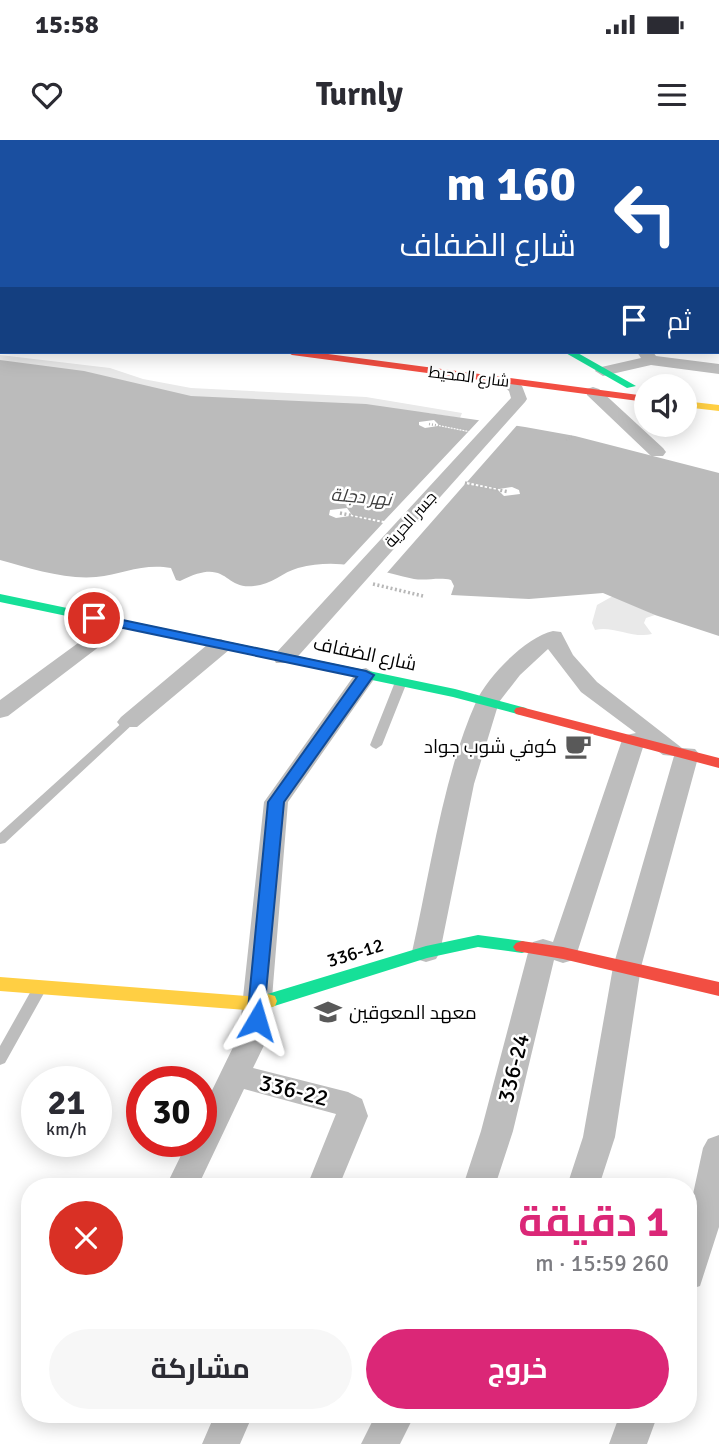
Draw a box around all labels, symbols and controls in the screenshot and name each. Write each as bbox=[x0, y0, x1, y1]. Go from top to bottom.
text: 15:58 bbox=[35, 9, 99, 41]
text: Turnly bbox=[316, 75, 403, 114]
icon: heart bbox=[28, 76, 66, 114]
icon: menu bbox=[653, 76, 691, 114]
text: 160 m bbox=[446, 154, 576, 214]
icon: left bbox=[600, 168, 691, 259]
text: شارع الضفاف bbox=[399, 226, 576, 265]
icon: arrive bbox=[615, 301, 653, 339]
text: ثم bbox=[667, 306, 691, 338]
street label: شارع المحيط bbox=[427, 362, 510, 393]
map controls bbox=[634, 374, 697, 437]
button: sound bbox=[634, 374, 697, 437]
water label: نهر دجلة bbox=[330, 483, 394, 511]
street label: جسر الحرية bbox=[380, 487, 441, 552]
pin bbox=[64, 588, 124, 648]
icon: arrive bbox=[75, 599, 113, 637]
street label: شارع الضفاف bbox=[311, 631, 419, 678]
cafe icon: كوفي شوب جواد bbox=[563, 731, 593, 761]
place label: كوفي شوب جواد bbox=[424, 735, 557, 761]
street label: 336-12 bbox=[324, 933, 387, 973]
position arrow bbox=[220, 983, 294, 1057]
school or university icon: معهد المعوقين bbox=[313, 997, 343, 1027]
place label: معهد المعوقين bbox=[349, 1001, 477, 1025]
street label: 336-24 bbox=[491, 1031, 536, 1106]
speed limit sign: 30 bbox=[126, 1066, 217, 1157]
street label: 336-22 bbox=[256, 1068, 331, 1113]
text: 21 bbox=[48, 1081, 85, 1124]
text: km/h bbox=[46, 1118, 87, 1140]
text: 1 دقيقة bbox=[518, 1197, 669, 1248]
button: close bbox=[49, 1201, 123, 1275]
text: 260 m · 15:59 bbox=[535, 1249, 669, 1278]
button: مشاركة bbox=[49, 1329, 352, 1409]
button: خروج bbox=[366, 1329, 669, 1409]

